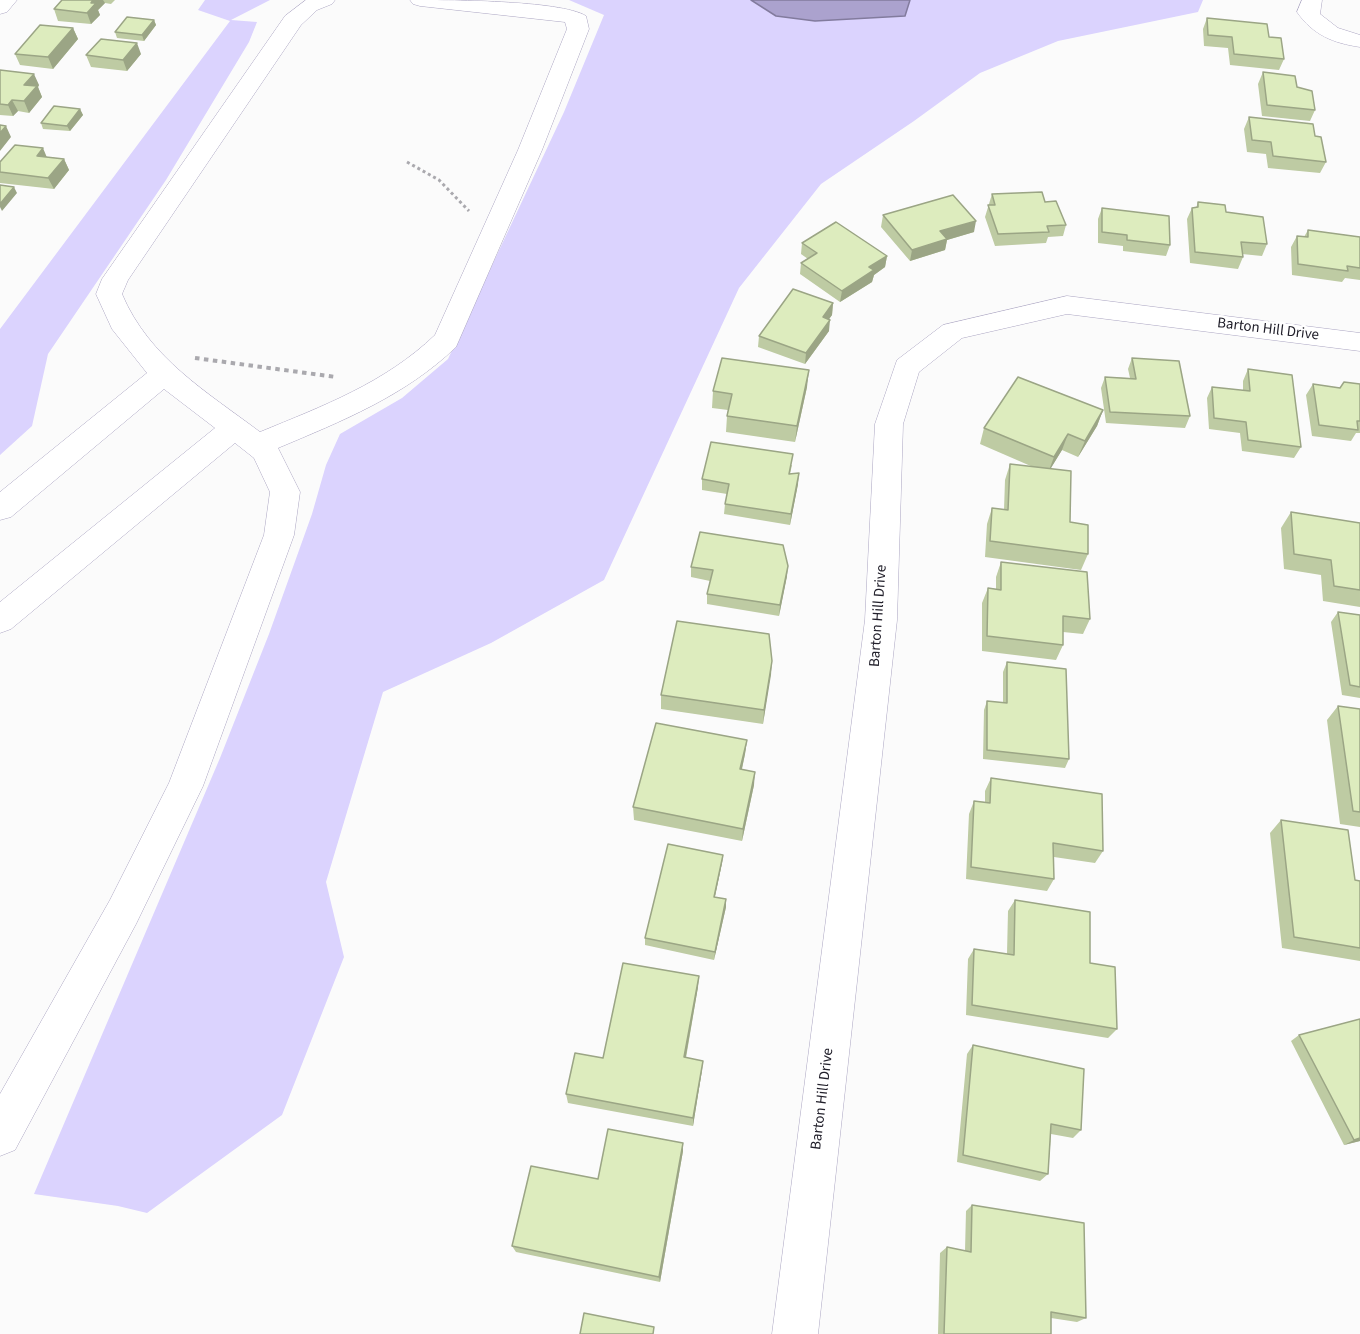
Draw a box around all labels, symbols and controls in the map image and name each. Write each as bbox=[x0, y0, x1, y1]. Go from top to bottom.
street label: Barton Hill Drive bbox=[1216, 315, 1320, 345]
street label: Barton Hill Drive bbox=[866, 564, 892, 668]
street label: Barton Hill Drive bbox=[808, 1047, 838, 1151]

